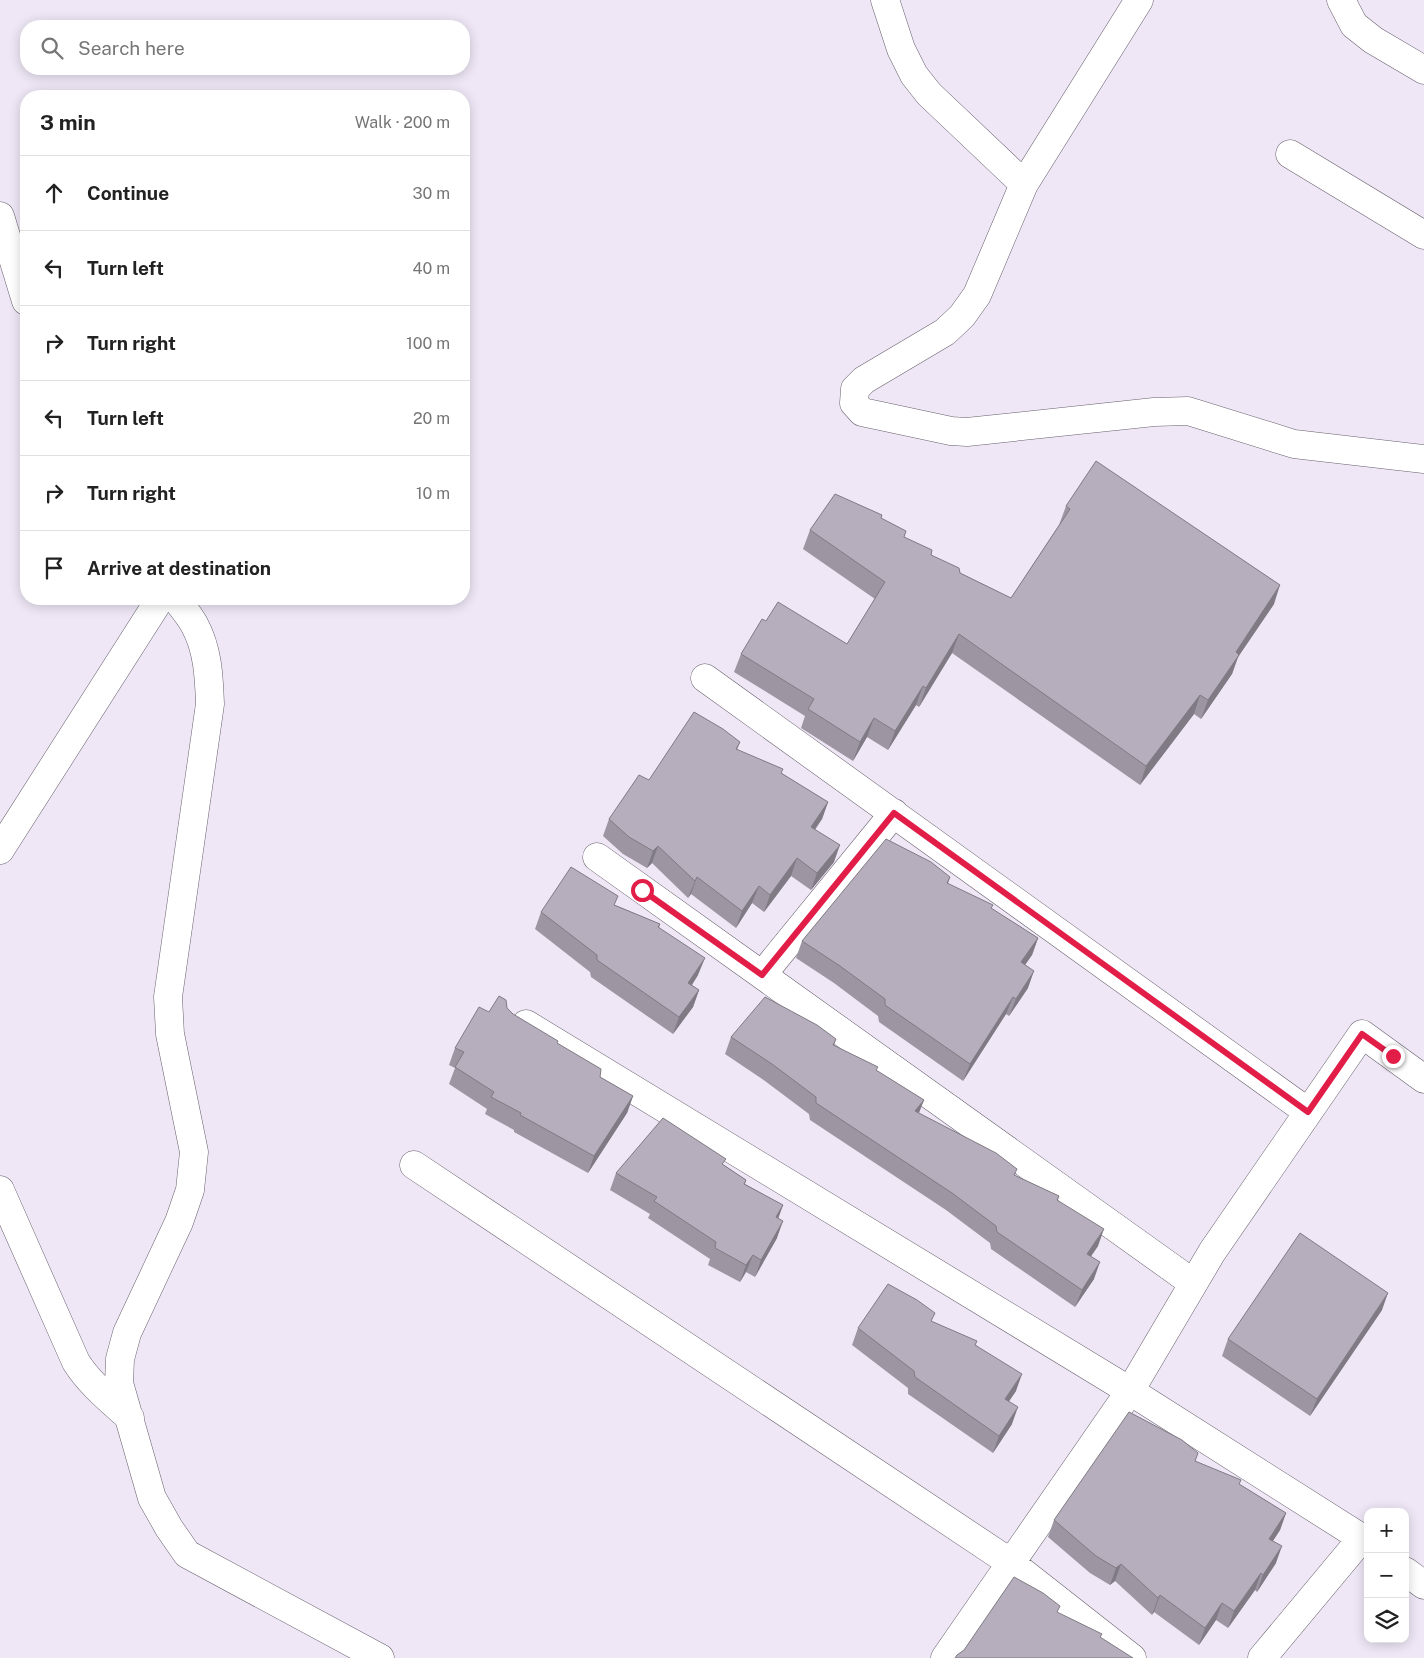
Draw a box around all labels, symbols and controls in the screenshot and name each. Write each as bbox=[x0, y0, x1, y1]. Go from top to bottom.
search box bbox=[20, 20, 470, 75]
icon: search bbox=[38, 34, 66, 62]
text: Search here bbox=[78, 37, 185, 59]
text: 3 min bbox=[40, 110, 96, 135]
text: Walk · 200 m bbox=[355, 113, 450, 132]
icon: ahead bbox=[40, 179, 68, 207]
text: Continue bbox=[87, 182, 169, 204]
text: 30 m bbox=[413, 184, 450, 203]
icon: left bbox=[40, 254, 68, 282]
text: Turn left bbox=[87, 257, 164, 279]
text: 40 m bbox=[412, 259, 450, 278]
icon: right bbox=[40, 329, 68, 357]
text: Turn right bbox=[87, 332, 176, 354]
text: 100 m bbox=[406, 334, 450, 353]
icon: left bbox=[40, 404, 68, 432]
text: Turn left bbox=[87, 407, 164, 429]
text: 20 m bbox=[413, 409, 450, 428]
icon: right bbox=[40, 479, 68, 507]
text: Turn right bbox=[87, 482, 176, 504]
text: 10 m bbox=[416, 484, 450, 503]
icon: arrive bbox=[40, 554, 68, 582]
text: Arrive at destination bbox=[87, 557, 271, 579]
route start bbox=[631, 879, 654, 902]
route end bbox=[1382, 1045, 1405, 1068]
map controls bbox=[1364, 1508, 1409, 1643]
button: + bbox=[1364, 1508, 1409, 1553]
button: − bbox=[1364, 1553, 1409, 1598]
button: layers bbox=[1364, 1598, 1409, 1643]

